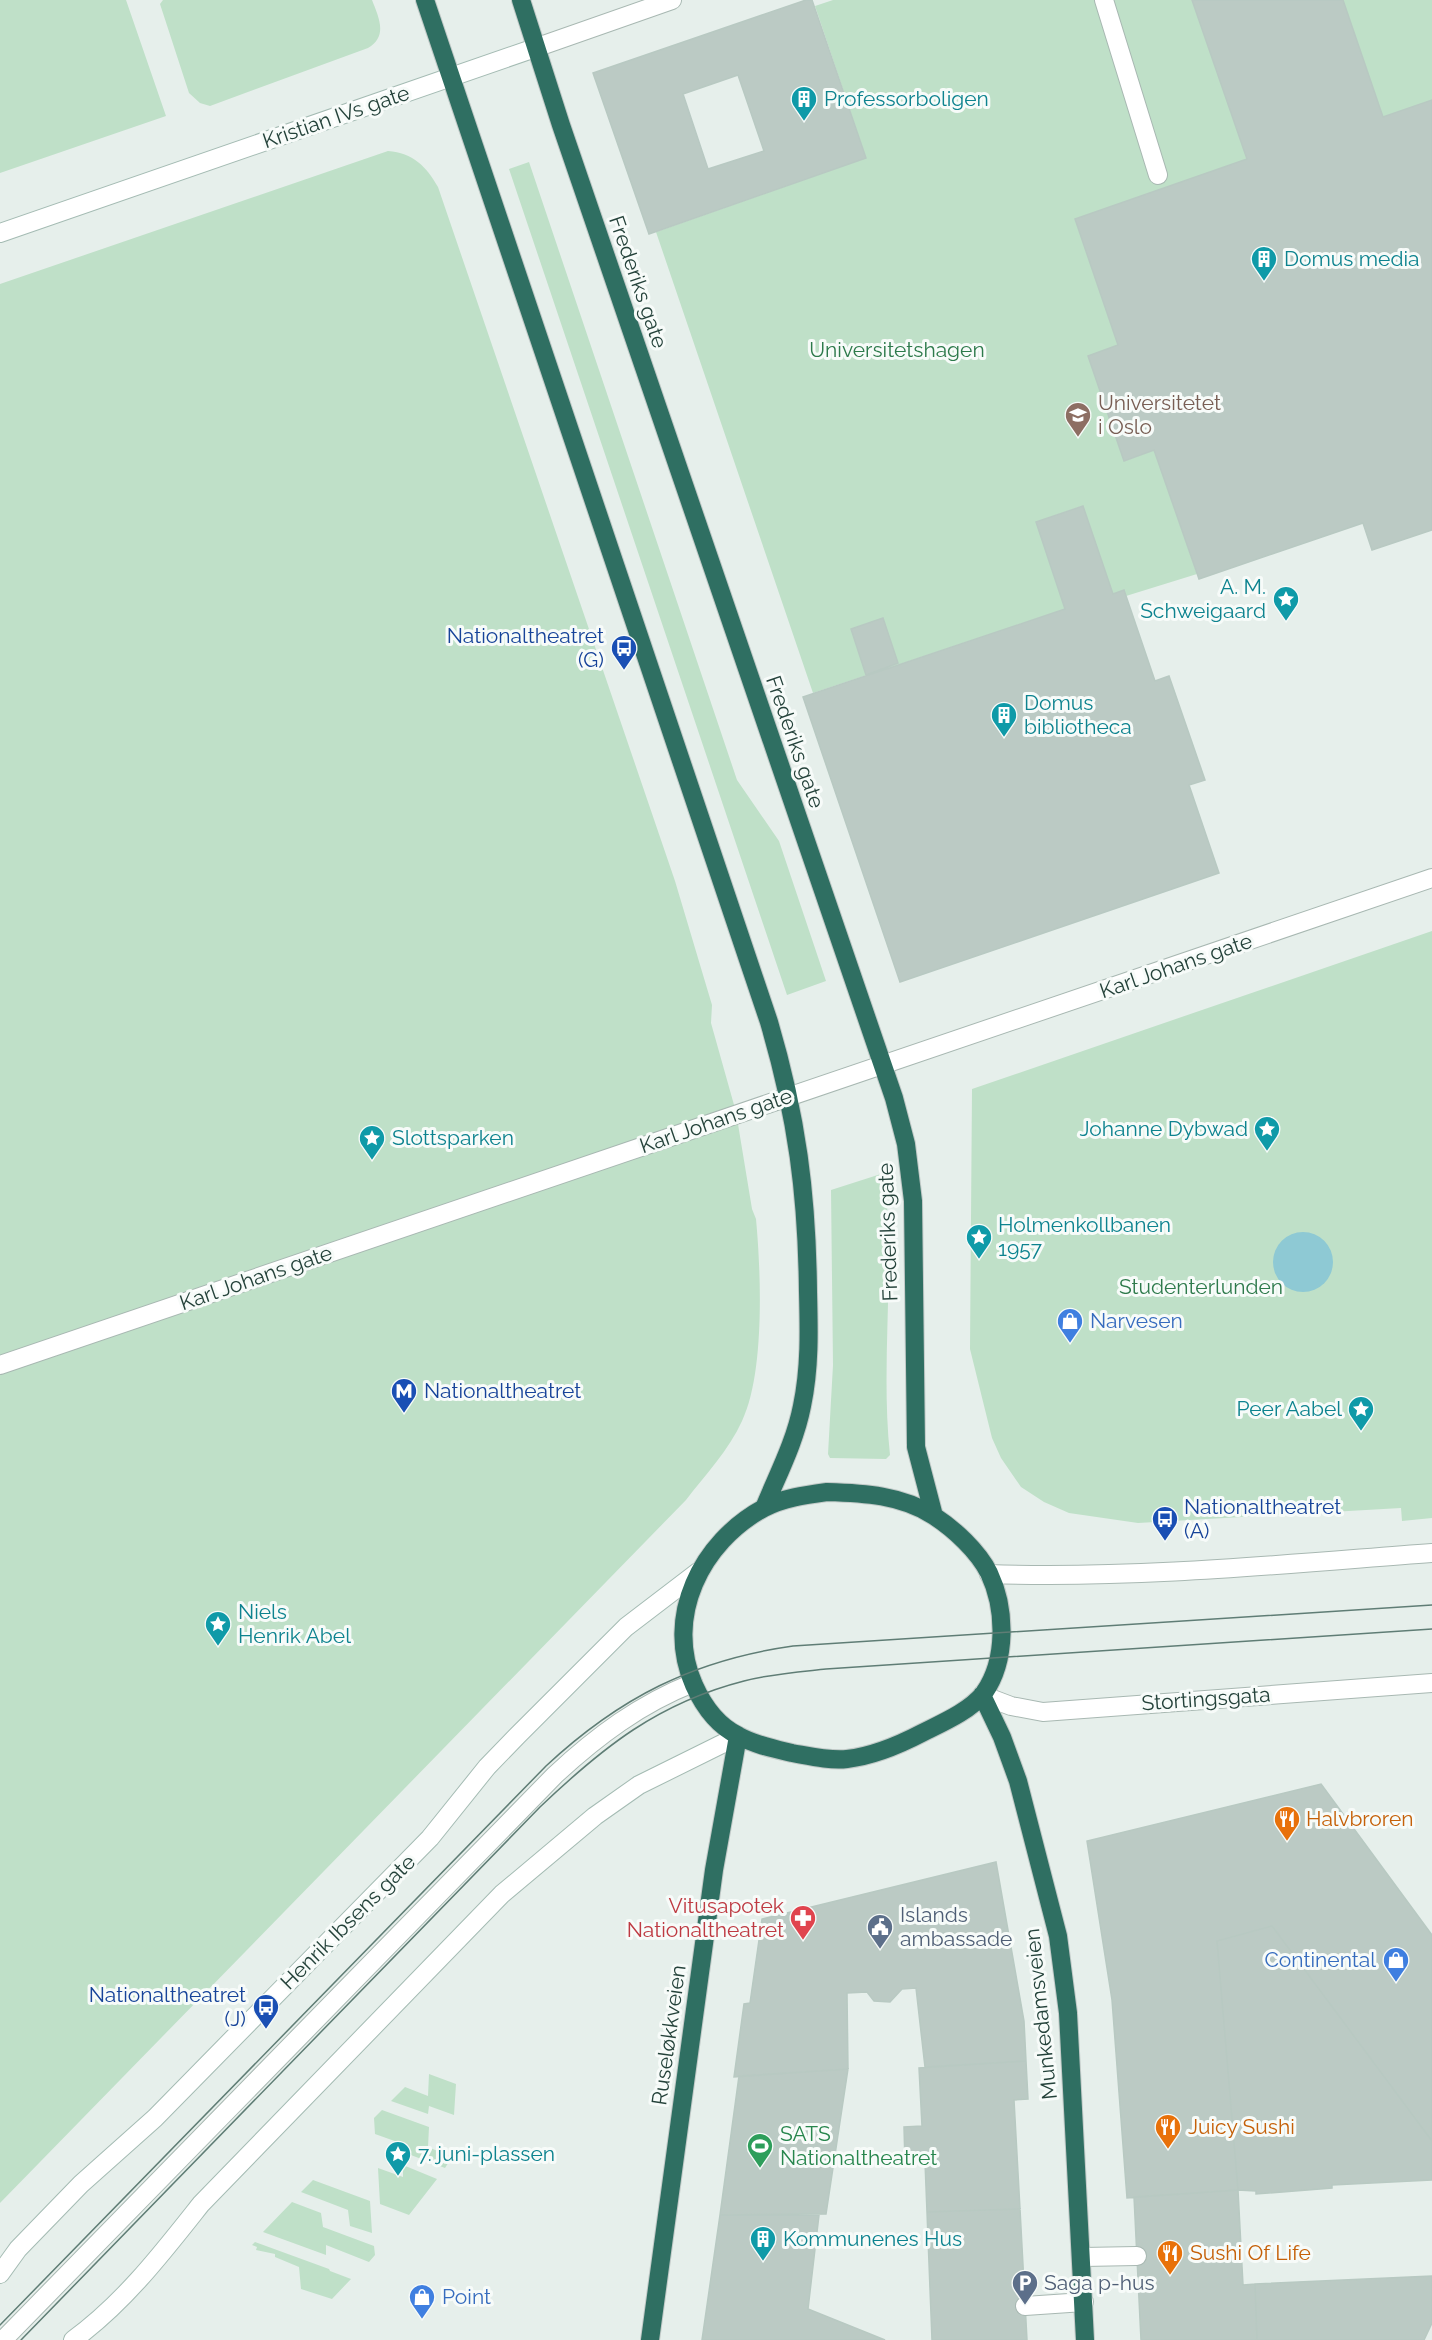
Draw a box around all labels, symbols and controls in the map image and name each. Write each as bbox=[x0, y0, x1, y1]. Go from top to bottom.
street label: Kristian IVs gate bbox=[259, 80, 413, 153]
building icon: Professorboligen bbox=[789, 84, 819, 122]
place label: Professorboligen bbox=[824, 86, 989, 111]
street label: Frederiks gate bbox=[604, 212, 673, 351]
building icon: Domus media bbox=[1249, 244, 1279, 282]
place label: Domus media bbox=[1284, 246, 1420, 271]
park label: Universitetshagen bbox=[809, 337, 985, 362]
place label: Universitetet i Oslo bbox=[1098, 390, 1221, 439]
school or university icon: Universitetet i Oslo bbox=[1063, 400, 1093, 438]
place label: A. M. Schweigaard bbox=[1140, 574, 1266, 623]
place icon: A. M. Schweigaard bbox=[1271, 584, 1301, 622]
place label: Nationaltheatret (G) bbox=[447, 623, 604, 672]
bus stop icon: Nationaltheatret (G) bbox=[609, 633, 639, 671]
street label: Frederiks gate bbox=[761, 672, 830, 811]
place label: Domus bibliotheca bbox=[1024, 690, 1132, 739]
building icon: Domus bibliotheca bbox=[989, 700, 1019, 738]
street label: Karl Johans gate bbox=[1096, 928, 1255, 1003]
street label: Karl Johans gate bbox=[636, 1083, 795, 1158]
place icon: Johanne Dybwad bbox=[1252, 1114, 1282, 1152]
place label: Johanne Dybwad bbox=[1079, 1116, 1248, 1141]
place icon: Slottsparken bbox=[357, 1123, 387, 1161]
place label: Slottsparken bbox=[392, 1125, 514, 1150]
street label: Frederiks gate bbox=[873, 1162, 902, 1302]
place label: Holmenkollbanen 1957 bbox=[998, 1212, 1171, 1261]
place icon: Holmenkollbanen 1957 bbox=[964, 1222, 994, 1260]
street label: Karl Johans gate bbox=[176, 1240, 335, 1315]
park label: Studenterlunden bbox=[1119, 1274, 1283, 1299]
shop icon: Narvesen bbox=[1055, 1306, 1085, 1344]
place label: Narvesen bbox=[1090, 1308, 1183, 1333]
metro station icon: Nationaltheatret bbox=[389, 1376, 419, 1414]
place label: Nationaltheatret bbox=[424, 1378, 581, 1403]
place icon: Peer Aabel bbox=[1346, 1394, 1376, 1432]
place label: Peer Aabel bbox=[1236, 1396, 1342, 1421]
place label: Nationaltheatret (A) bbox=[1184, 1494, 1341, 1543]
bus stop icon: Nationaltheatret (A) bbox=[1150, 1504, 1180, 1542]
place label: Niels Henrik Abel bbox=[238, 1599, 351, 1648]
place icon: Niels Henrik Abel bbox=[203, 1609, 233, 1647]
street label: Stortingsgata bbox=[1141, 1682, 1271, 1715]
restaurant icon: Halvbroren bbox=[1272, 1804, 1302, 1842]
place label: Halvbroren bbox=[1306, 1806, 1413, 1831]
street label: Henrik Ibsens gate bbox=[275, 1849, 420, 1994]
place label: Vitusapotek Nationaltheatret bbox=[627, 1893, 784, 1942]
place label: Islands ambassade bbox=[900, 1902, 1012, 1951]
pharmacy icon: Vitusapotek Nationaltheatret bbox=[788, 1903, 818, 1941]
public building icon: Islands ambassade bbox=[865, 1912, 895, 1950]
street label: Munkedamsveien bbox=[1019, 1927, 1062, 2101]
shop icon: Continental bbox=[1381, 1945, 1411, 1983]
place label: Continental bbox=[1264, 1947, 1376, 1972]
street label: Ruseløkkveien bbox=[646, 1963, 691, 2107]
place label: Nationaltheatret (J) bbox=[89, 1982, 246, 2031]
bus stop icon: Nationaltheatret (J) bbox=[251, 1992, 281, 2030]
restaurant icon: Juicy Sushi bbox=[1153, 2112, 1183, 2150]
place label: Juicy Sushi bbox=[1188, 2114, 1295, 2139]
place label: SATS Nationaltheatret bbox=[780, 2121, 937, 2170]
sports icon: SATS Nationaltheatret bbox=[745, 2131, 775, 2169]
place icon: 7. juni-plassen bbox=[383, 2139, 413, 2177]
place label: 7. juni-plassen bbox=[418, 2141, 555, 2166]
building icon: Kommunenes Hus bbox=[748, 2224, 778, 2262]
place label: Kommunenes Hus bbox=[783, 2226, 962, 2251]
restaurant icon: Sushi Of Life bbox=[1155, 2238, 1185, 2276]
place label: Sushi Of Life bbox=[1190, 2240, 1311, 2265]
parking icon: Saga p-hus bbox=[1010, 2268, 1040, 2306]
place label: Saga p-hus bbox=[1044, 2270, 1155, 2295]
shop icon: Point bbox=[407, 2282, 437, 2320]
place label: Point bbox=[442, 2284, 491, 2309]

